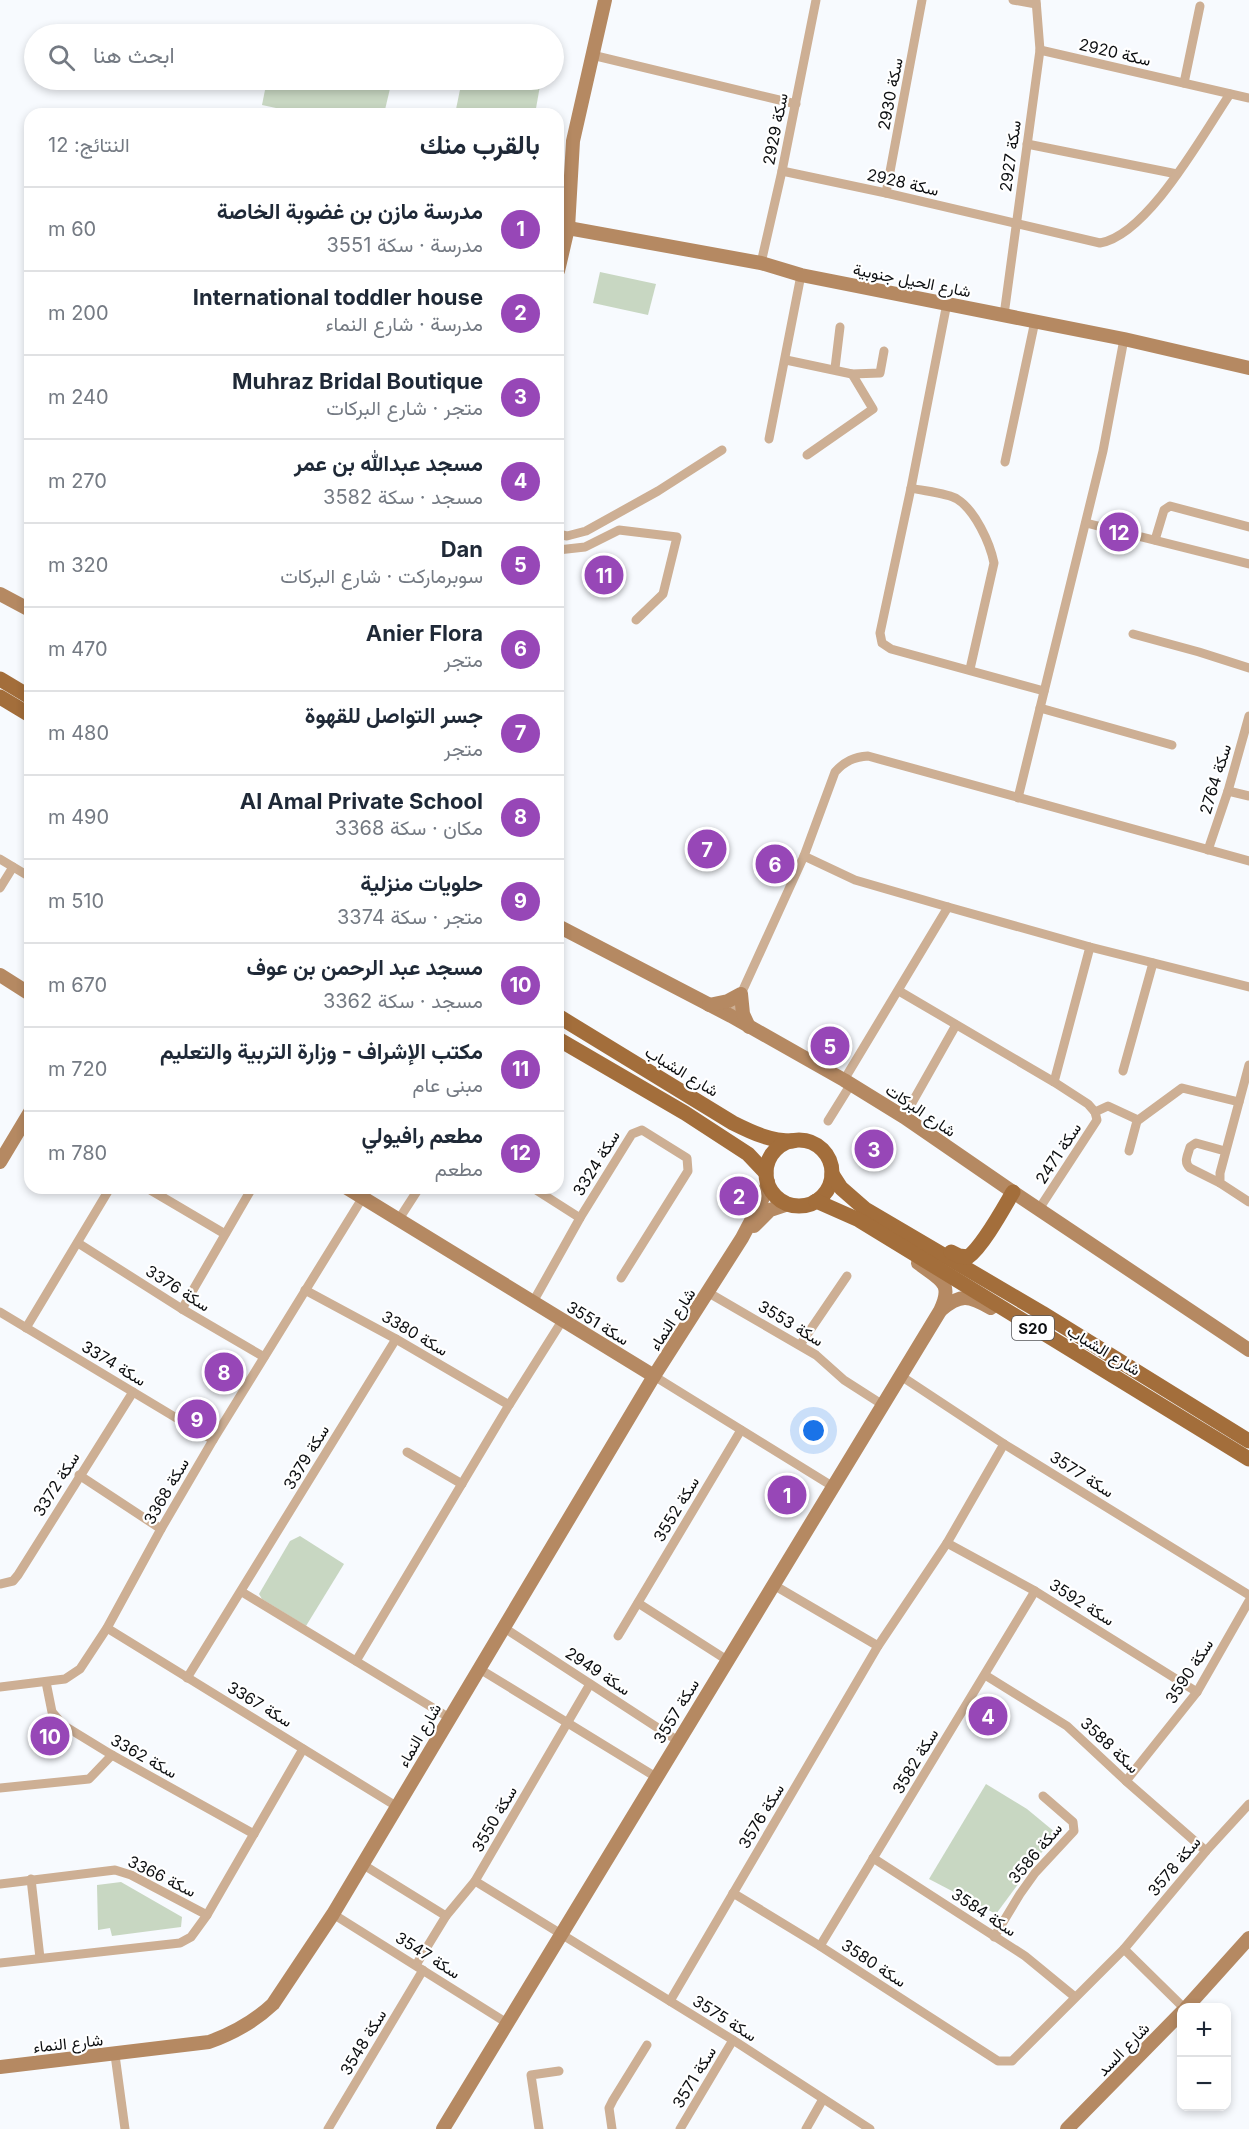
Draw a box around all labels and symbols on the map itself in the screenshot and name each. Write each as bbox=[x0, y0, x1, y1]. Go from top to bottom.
street label: سكة 2920 bbox=[1077, 34, 1153, 70]
street label: سكة 2930 bbox=[873, 56, 907, 132]
street label: سكة 2929 bbox=[758, 91, 792, 167]
street label: سكة 2927 bbox=[995, 119, 1025, 193]
street label: سكة 2928 bbox=[865, 164, 941, 200]
street label: شارع الحيل جنوبية bbox=[851, 259, 973, 303]
pin: 12 bbox=[1100, 510, 1138, 554]
pin: 11 bbox=[584, 552, 624, 598]
street label: سكة 2764 bbox=[1195, 741, 1235, 817]
pin: 7 bbox=[688, 826, 726, 872]
pin: 6 bbox=[756, 842, 794, 886]
pin: 5 bbox=[810, 1024, 850, 1068]
street label: شارع الشباب bbox=[641, 1041, 722, 1102]
street label: شارع البركات bbox=[881, 1079, 960, 1142]
street label: سكة 2471 bbox=[1031, 1119, 1085, 1187]
pin: 3 bbox=[854, 1126, 894, 1172]
street label: سكة 3324 bbox=[568, 1127, 624, 1199]
pin: 2 bbox=[720, 1174, 758, 1218]
street label: سكة 3376 bbox=[142, 1260, 214, 1316]
street label: شارع النماء bbox=[644, 1284, 701, 1355]
street label: سكة 3553 bbox=[755, 1296, 827, 1350]
street label: سكة 3551 bbox=[563, 1297, 633, 1349]
street label: سكة 3380 bbox=[378, 1306, 452, 1360]
road number: S20 bbox=[1012, 1316, 1054, 1340]
street label: شارع الشباب bbox=[1063, 1320, 1144, 1381]
street label: سكة 3374 bbox=[78, 1336, 150, 1390]
pin: 8 bbox=[204, 1350, 244, 1394]
pin: 9 bbox=[178, 1396, 216, 1442]
your location bbox=[799, 1416, 828, 1445]
street label: سكة 3379 bbox=[279, 1421, 333, 1493]
street label: سكة 3577 bbox=[1046, 1447, 1118, 1501]
street label: سكة 3372 bbox=[28, 1448, 84, 1520]
street label: سكة 3368 bbox=[139, 1454, 193, 1528]
pin: 1 bbox=[768, 1472, 806, 1518]
street label: سكة 3552 bbox=[649, 1473, 703, 1545]
street label: سكة 3592 bbox=[1046, 1574, 1118, 1630]
street label: سكة 3590 bbox=[1161, 1635, 1217, 1707]
street label: سكة 2949 bbox=[562, 1643, 634, 1699]
street label: سكة 3557 bbox=[649, 1675, 703, 1747]
street label: سكة 3367 bbox=[224, 1677, 296, 1731]
pin: 4 bbox=[968, 1694, 1008, 1738]
street label: شارع النماء bbox=[393, 1700, 447, 1771]
street label: سكة 3588 bbox=[1076, 1713, 1144, 1777]
pin: 10 bbox=[31, 1714, 70, 1758]
street label: سكة 3582 bbox=[888, 1725, 942, 1797]
street label: سكة 3362 bbox=[107, 1730, 181, 1782]
street label: سكة 3576 bbox=[734, 1780, 788, 1852]
street label: سكة 3550 bbox=[467, 1782, 521, 1856]
street label: سكة 3586 bbox=[1004, 1819, 1066, 1887]
street label: سكة 3578 bbox=[1143, 1832, 1205, 1900]
street label: سكة 3366 bbox=[125, 1851, 199, 1901]
street label: سكة 3584 bbox=[948, 1884, 1020, 1940]
street label: سكة 3547 bbox=[392, 1927, 464, 1983]
street label: سكة 3580 bbox=[838, 1935, 910, 1991]
street label: سكة 3575 bbox=[689, 1990, 761, 2046]
street label: سكة 3548 bbox=[336, 2005, 390, 2079]
street label: شارع السد bbox=[1093, 2018, 1155, 2081]
street label: شارع النماء bbox=[32, 2029, 104, 2059]
street label: سكة 3571 bbox=[668, 2042, 720, 2112]

